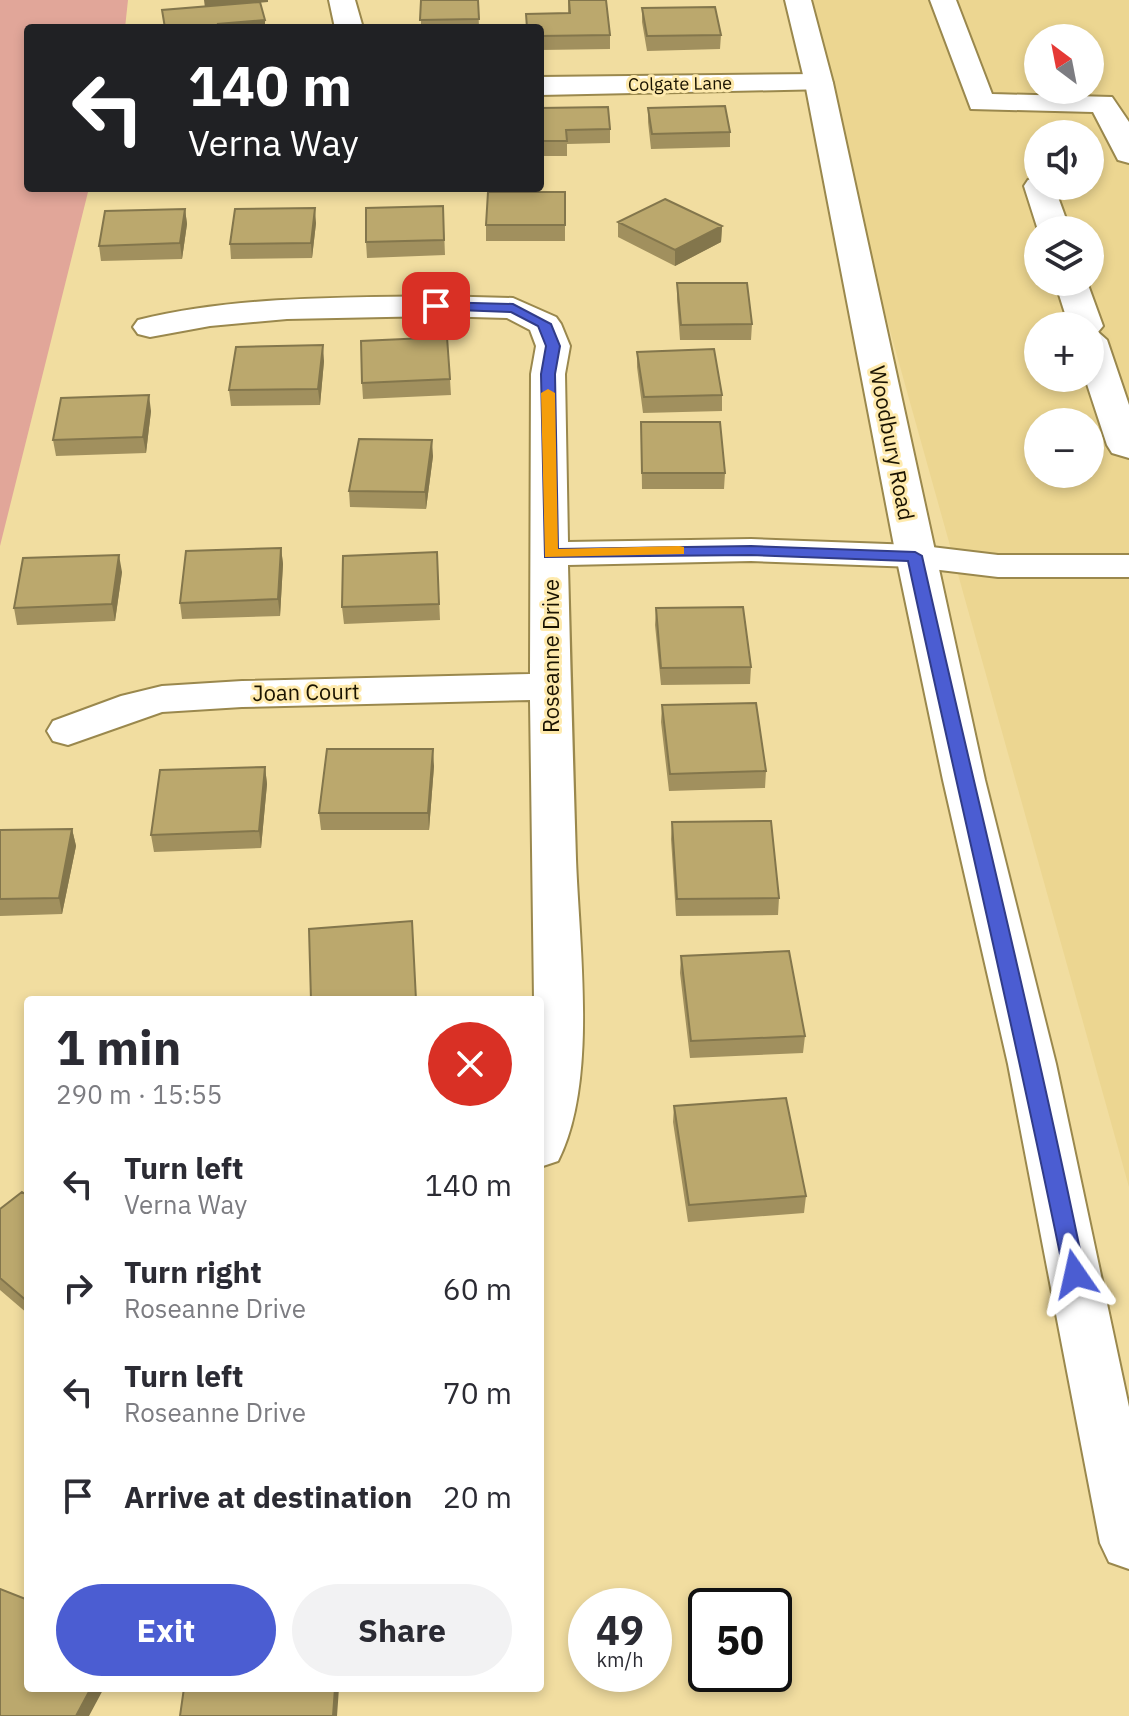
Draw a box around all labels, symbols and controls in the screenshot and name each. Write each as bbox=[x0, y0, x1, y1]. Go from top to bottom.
north arrow bbox=[1024, 24, 1104, 104]
map controls bbox=[1024, 24, 1104, 488]
text: 140 m bbox=[188, 49, 352, 121]
icon: left bbox=[56, 56, 160, 160]
street label: Colgate Lane bbox=[628, 71, 732, 96]
text: Verna Way bbox=[188, 119, 359, 166]
button: sound bbox=[1024, 120, 1104, 200]
button: layers bbox=[1024, 216, 1104, 296]
pin bbox=[402, 272, 470, 340]
icon: arrive bbox=[414, 284, 458, 328]
button: + bbox=[1024, 312, 1104, 392]
street label: Woodbury Road bbox=[863, 363, 922, 523]
button: − bbox=[1024, 408, 1104, 488]
street label: Roseanne Drive bbox=[536, 579, 565, 733]
street label: Joan Court bbox=[252, 676, 360, 707]
text: 1 min bbox=[56, 1016, 181, 1078]
button: close bbox=[428, 1022, 512, 1106]
text: 290 m · 15:55 bbox=[56, 1077, 222, 1111]
text: Turn left bbox=[124, 1148, 243, 1187]
icon: left bbox=[56, 1162, 100, 1206]
text: 140 m bbox=[425, 1165, 512, 1204]
text: Verna Way bbox=[124, 1187, 247, 1221]
position arrow bbox=[1033, 1232, 1117, 1316]
text: Turn right bbox=[124, 1252, 262, 1291]
icon: right bbox=[56, 1266, 100, 1310]
text: 60 m bbox=[443, 1269, 512, 1308]
text: Roseanne Drive bbox=[124, 1291, 306, 1325]
text: Turn left bbox=[124, 1356, 243, 1395]
icon: left bbox=[56, 1370, 100, 1414]
text: 70 m bbox=[443, 1373, 512, 1412]
text: Roseanne Drive bbox=[124, 1395, 306, 1429]
icon: arrive bbox=[56, 1474, 100, 1518]
text: Arrive at destination bbox=[124, 1477, 412, 1516]
text: 20 m bbox=[443, 1477, 512, 1516]
button: Exit bbox=[56, 1584, 276, 1676]
button: Share bbox=[292, 1584, 512, 1676]
speed limit sign: 50 bbox=[688, 1588, 792, 1692]
text: 49 bbox=[596, 1604, 644, 1656]
text: km/h bbox=[596, 1646, 644, 1673]

